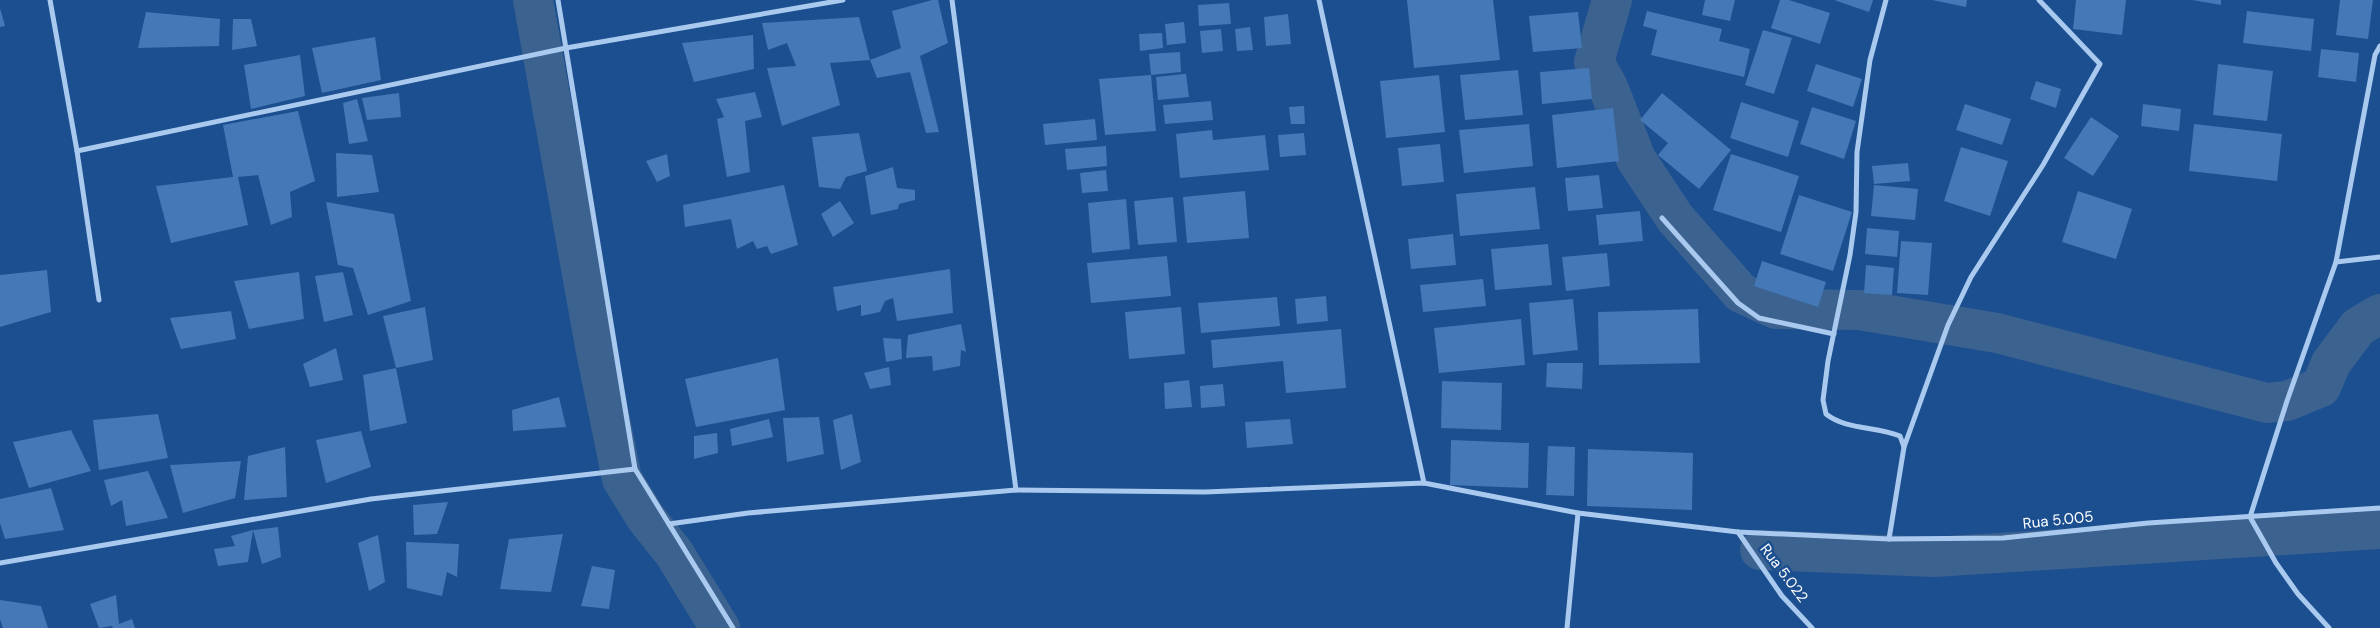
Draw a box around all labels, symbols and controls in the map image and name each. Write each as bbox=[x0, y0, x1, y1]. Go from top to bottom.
street label: Rua 5.005 bbox=[2022, 506, 2094, 534]
street label: Rua 5.022 bbox=[1755, 540, 1813, 606]

